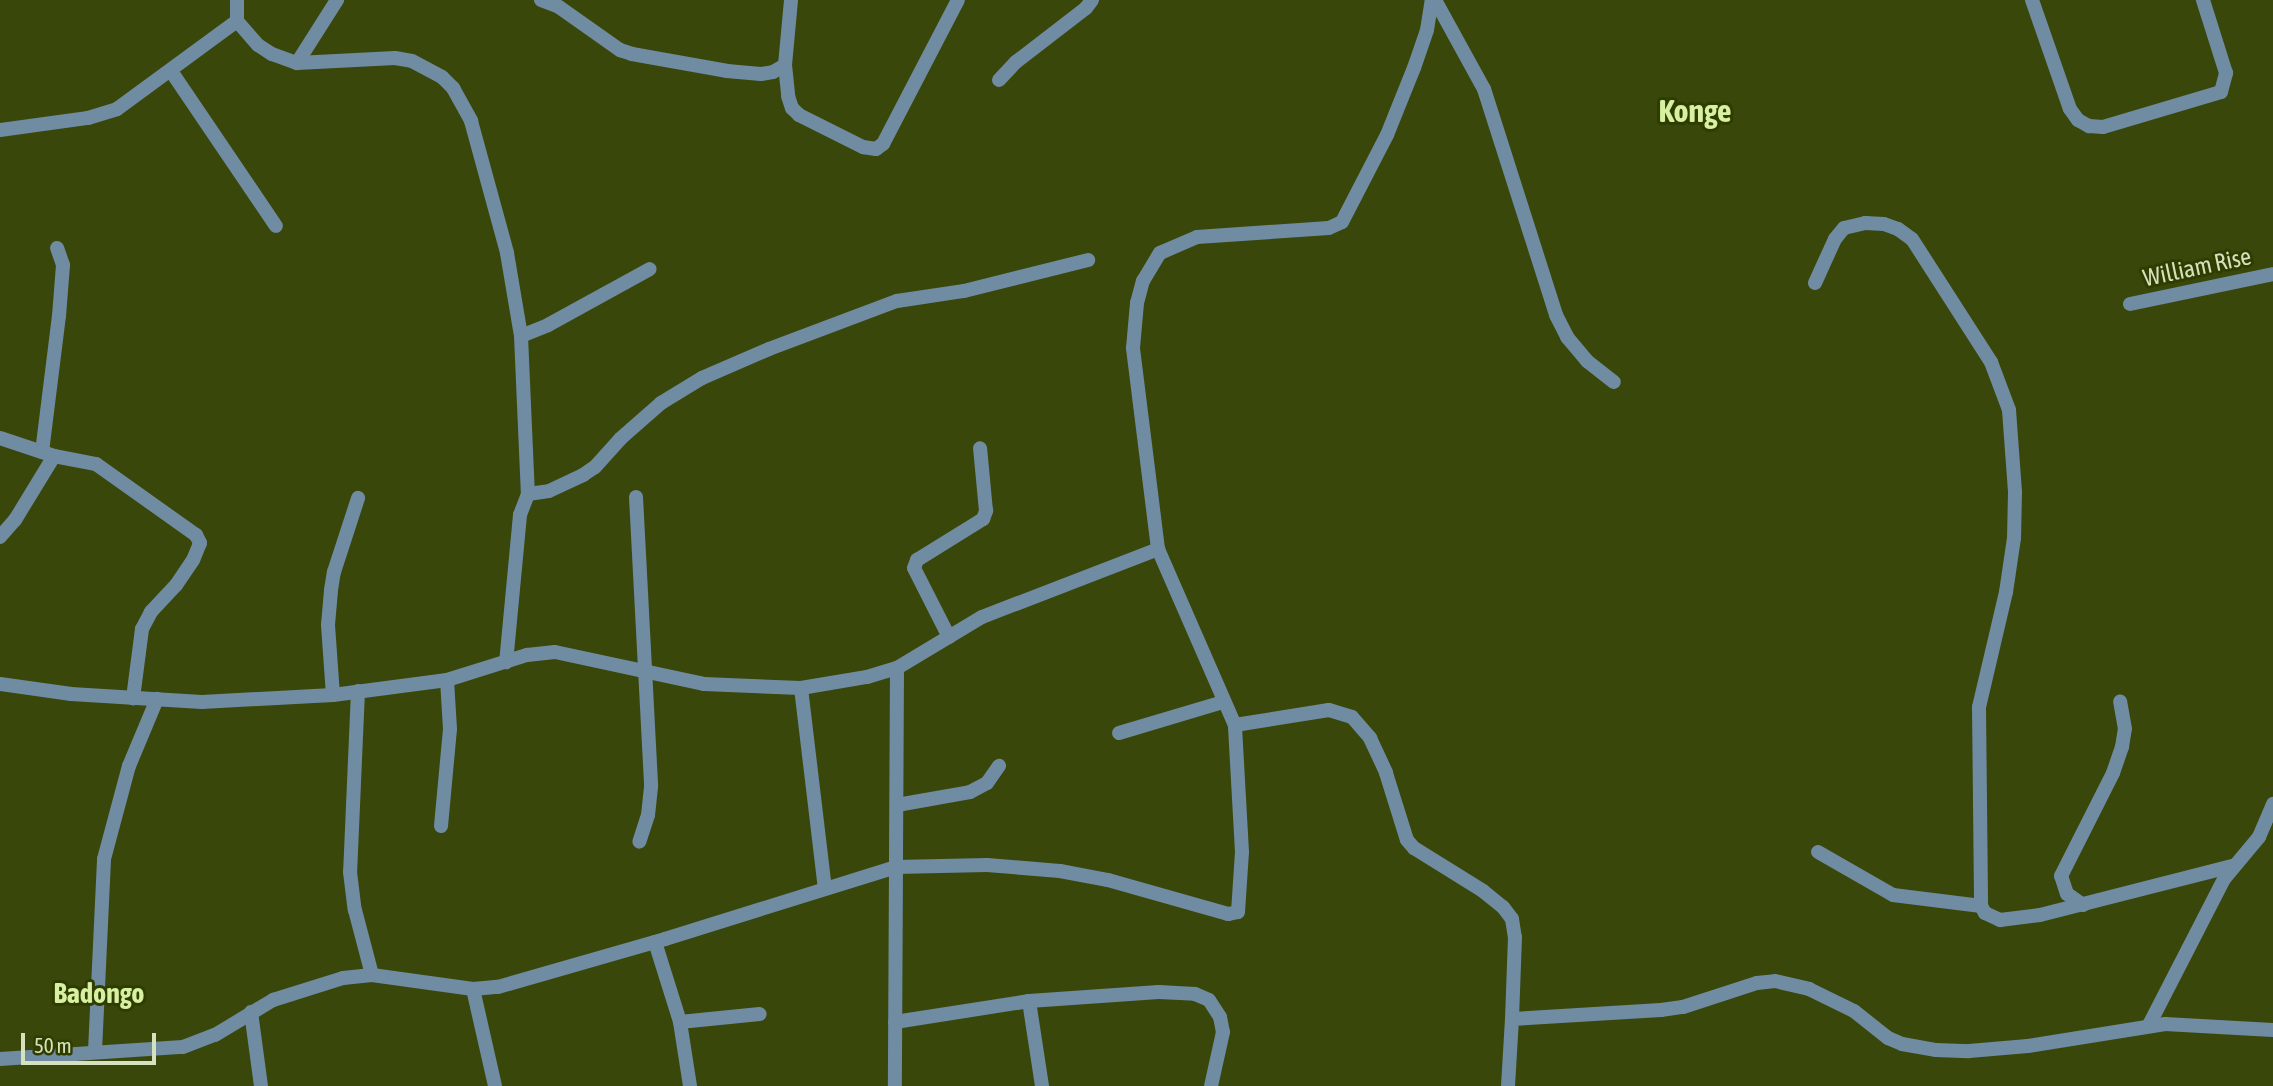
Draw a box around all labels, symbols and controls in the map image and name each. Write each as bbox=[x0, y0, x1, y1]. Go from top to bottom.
district label: Konge bbox=[1658, 92, 1732, 130]
street label: William Rise bbox=[2140, 242, 2254, 292]
district label: Badongo bbox=[54, 976, 144, 1010]
scale bar bbox=[24, 1020, 159, 1064]
text: 50 m bbox=[34, 1033, 72, 1057]

